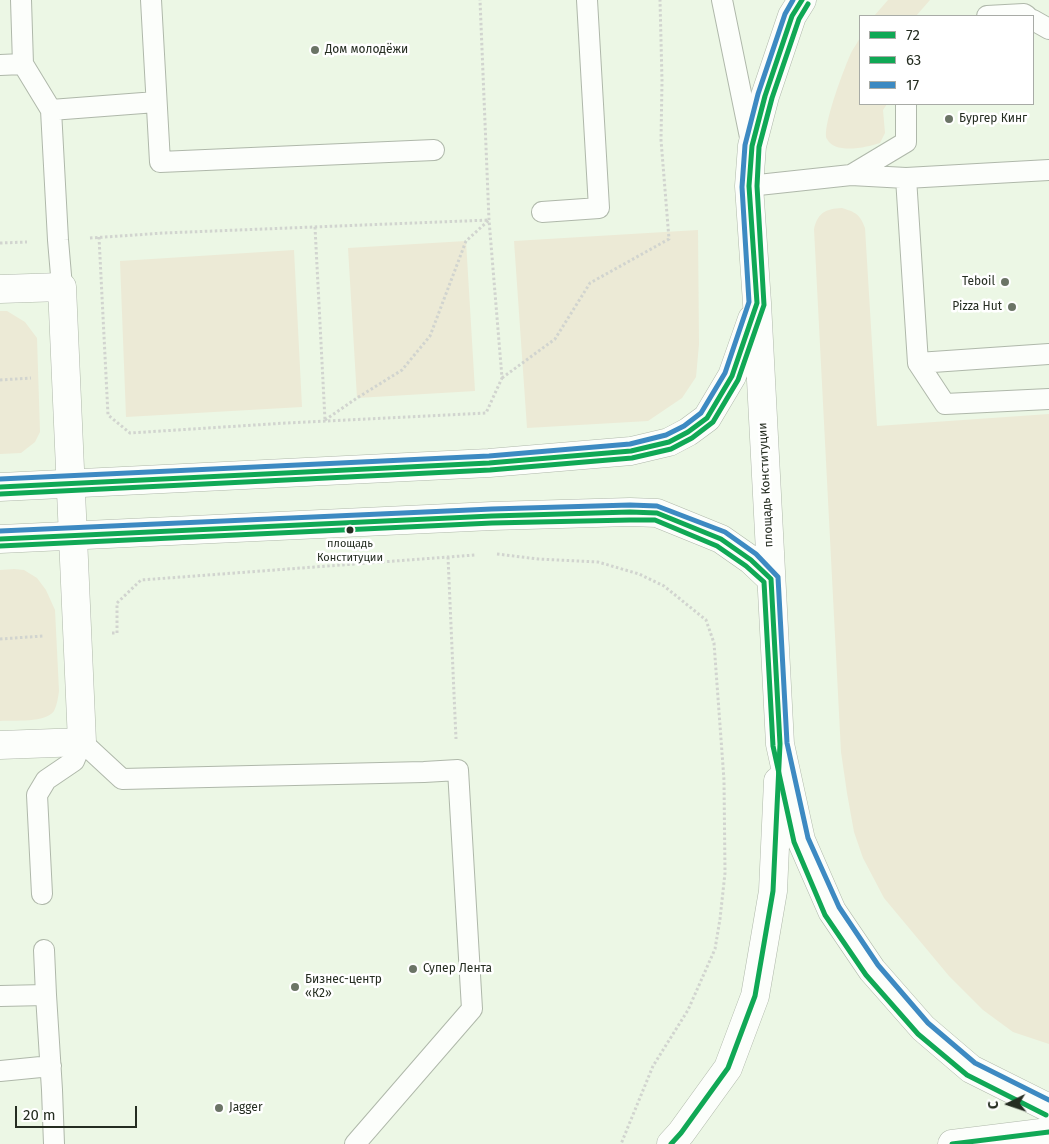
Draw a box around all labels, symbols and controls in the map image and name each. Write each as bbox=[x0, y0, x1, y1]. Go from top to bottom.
legend bbox=[859, 15, 1034, 105]
text: 72 bbox=[906, 26, 920, 44]
place label: Дом молодёжи bbox=[325, 43, 408, 57]
marker: Дом молодёжи bbox=[309, 44, 321, 56]
text: 63 bbox=[906, 51, 921, 69]
text: 17 bbox=[906, 76, 919, 94]
place label: Бургер Кинг bbox=[959, 112, 1027, 126]
marker: Бургер Кинг bbox=[943, 113, 955, 125]
place label: Teboil bbox=[962, 275, 995, 289]
marker: Teboil bbox=[999, 276, 1011, 288]
place label: Pizza Hut bbox=[952, 300, 1002, 314]
marker: Pizza Hut bbox=[1006, 301, 1018, 313]
street label: площадь Конституции bbox=[756, 422, 776, 548]
marker: площадь Конституции bbox=[345, 525, 355, 535]
place label: площадь Конституции bbox=[317, 537, 383, 563]
place label: Супер Лента bbox=[423, 962, 492, 976]
marker: Супер Лента bbox=[407, 963, 419, 975]
place label: Бизнес-центр «К2» bbox=[305, 973, 382, 1001]
marker: Бизнес-центр «К2» bbox=[289, 981, 301, 993]
north arrow bbox=[984, 1079, 1034, 1129]
scale bar bbox=[18, 1096, 140, 1128]
text: С bbox=[985, 1100, 1002, 1110]
place label: Jagger bbox=[229, 1101, 263, 1115]
marker: Jagger bbox=[213, 1102, 225, 1114]
text: 20 m bbox=[23, 1106, 56, 1124]

